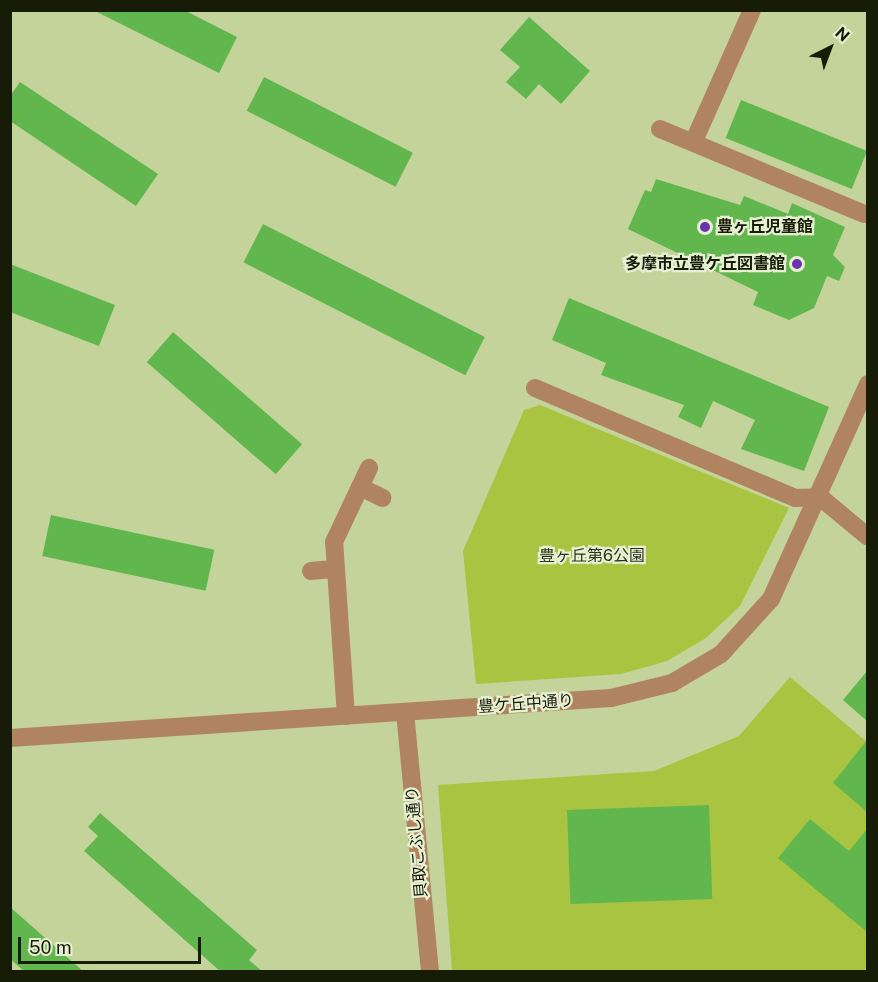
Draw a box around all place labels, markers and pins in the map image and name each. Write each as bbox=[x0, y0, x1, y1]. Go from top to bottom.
place label: 豊ヶ丘児童館 bbox=[717, 217, 813, 237]
marker: 豊ヶ丘児童館 bbox=[698, 220, 712, 234]
place label: 多摩市立豊ケ丘図書館 bbox=[625, 254, 785, 274]
marker: 多摩市立豊ケ丘図書館 bbox=[790, 257, 804, 271]

